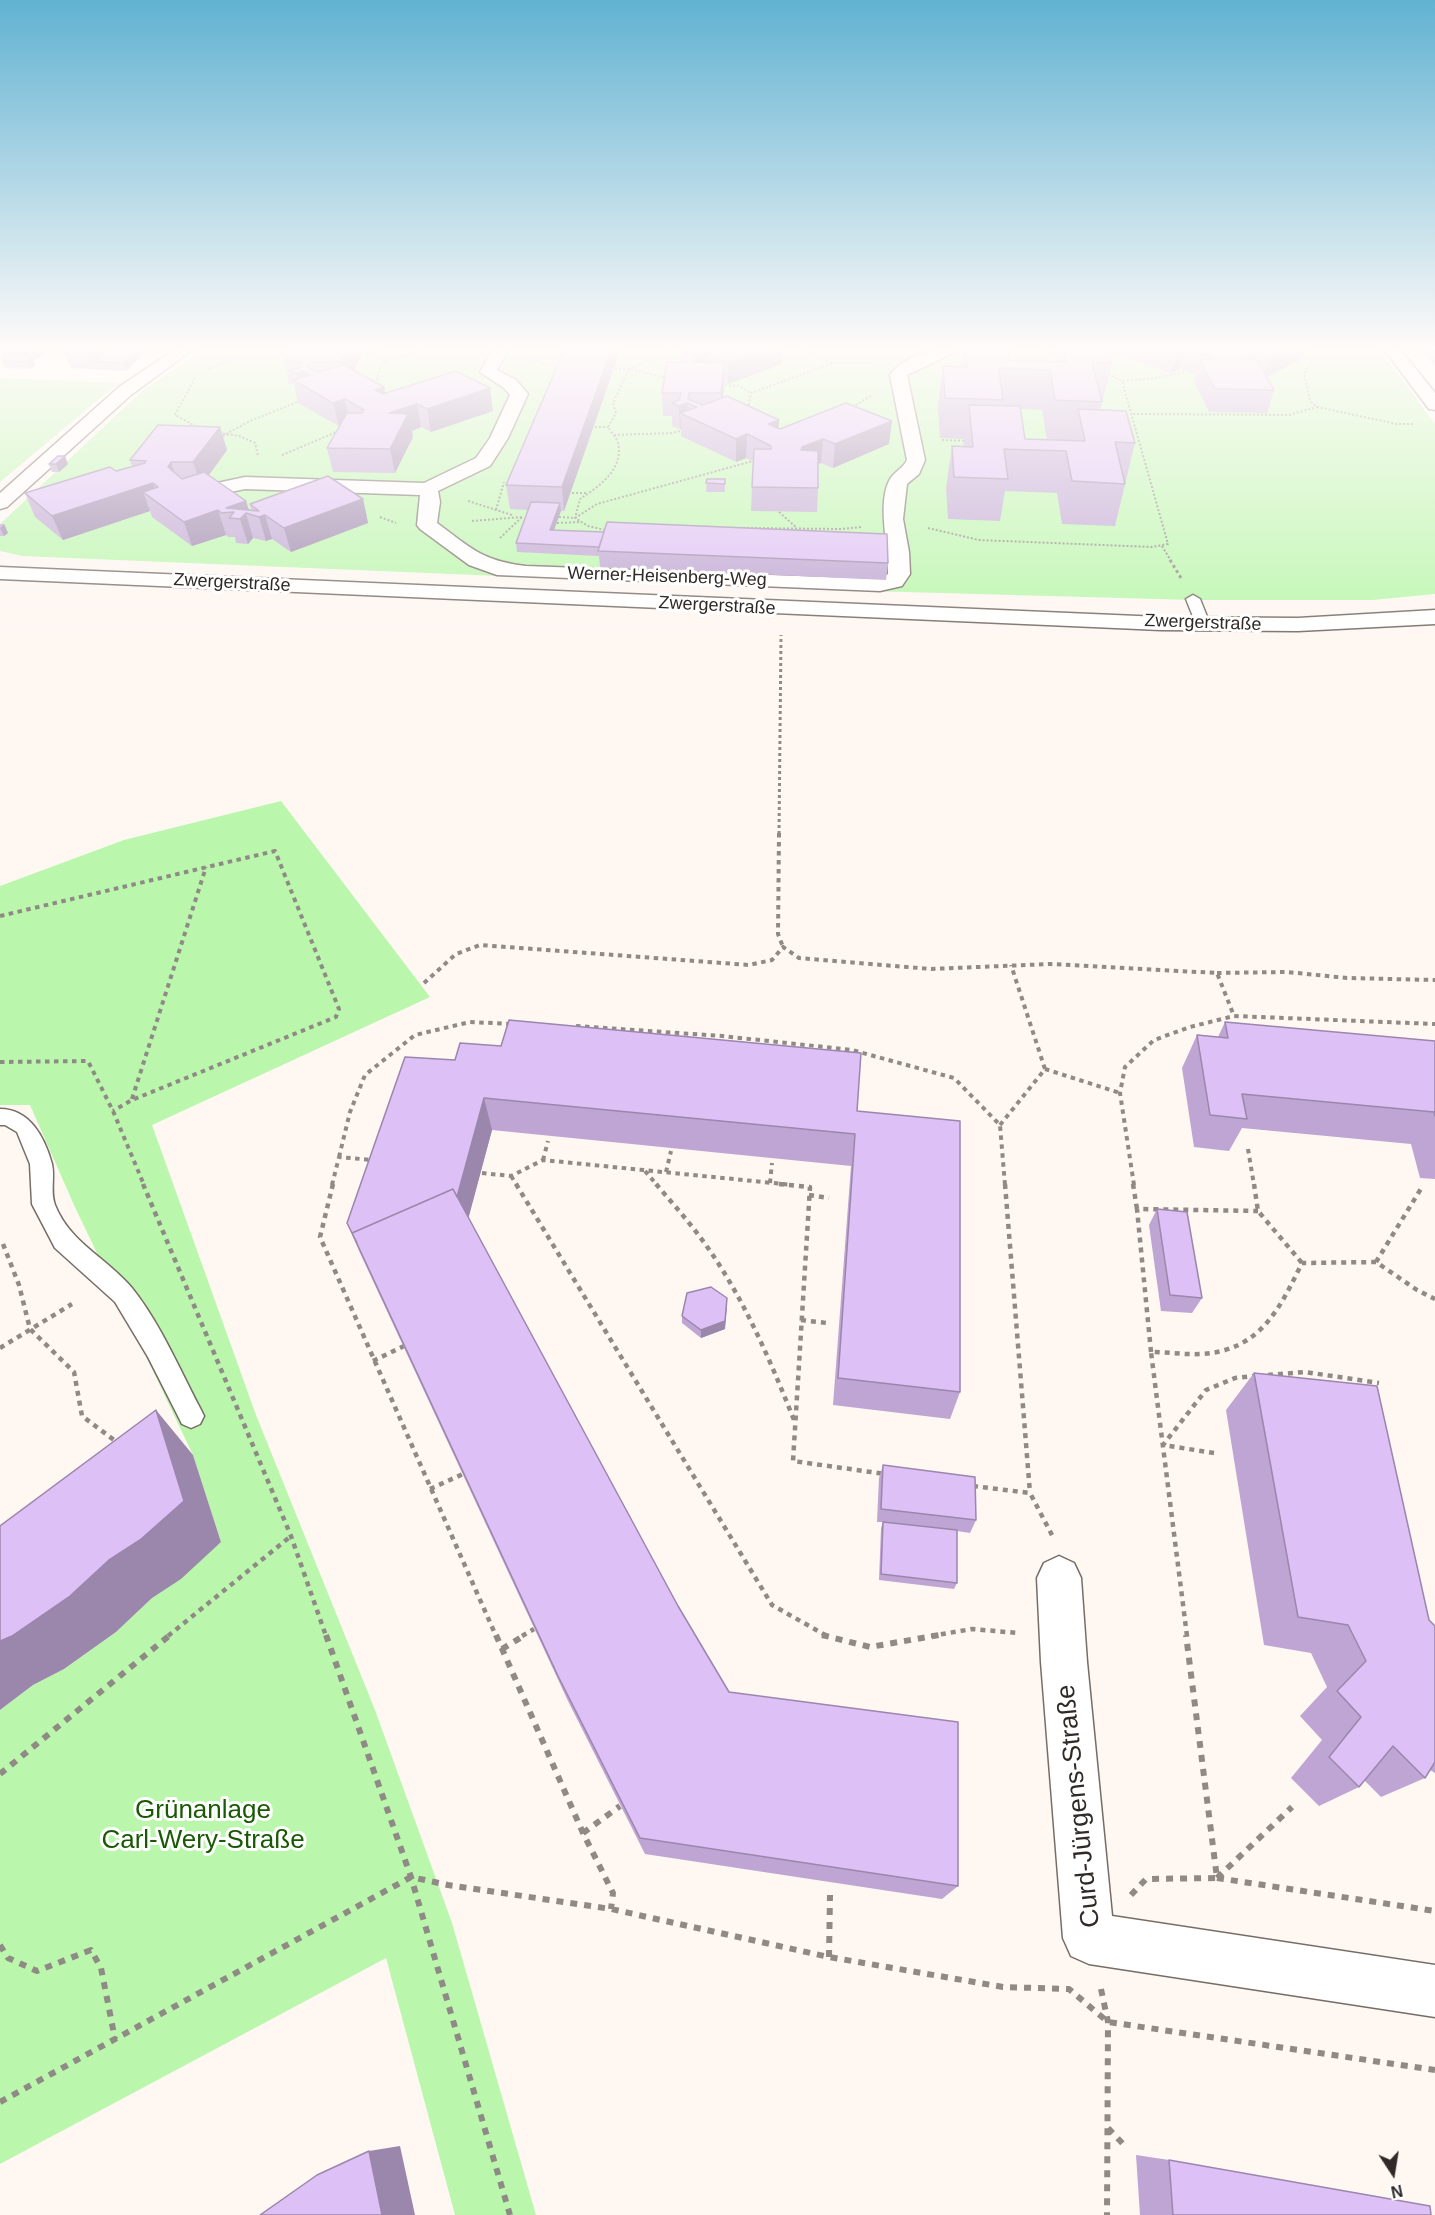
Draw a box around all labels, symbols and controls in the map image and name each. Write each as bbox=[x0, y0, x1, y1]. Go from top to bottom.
street label: Werner-Heisenberg-Weg bbox=[567, 563, 767, 591]
street label: Zwergerstraße bbox=[173, 569, 291, 597]
street label: Zwergerstraße bbox=[658, 592, 776, 620]
street label: Zwergerstraße bbox=[1144, 610, 1262, 636]
street label: Curd-Jürgens-Straße bbox=[1051, 1683, 1107, 1929]
park label: Grünanlage Carl-Wery-Straße bbox=[101, 1795, 305, 1856]
north arrow bbox=[1363, 2143, 1423, 2203]
text: N bbox=[1389, 2182, 1404, 2201]

